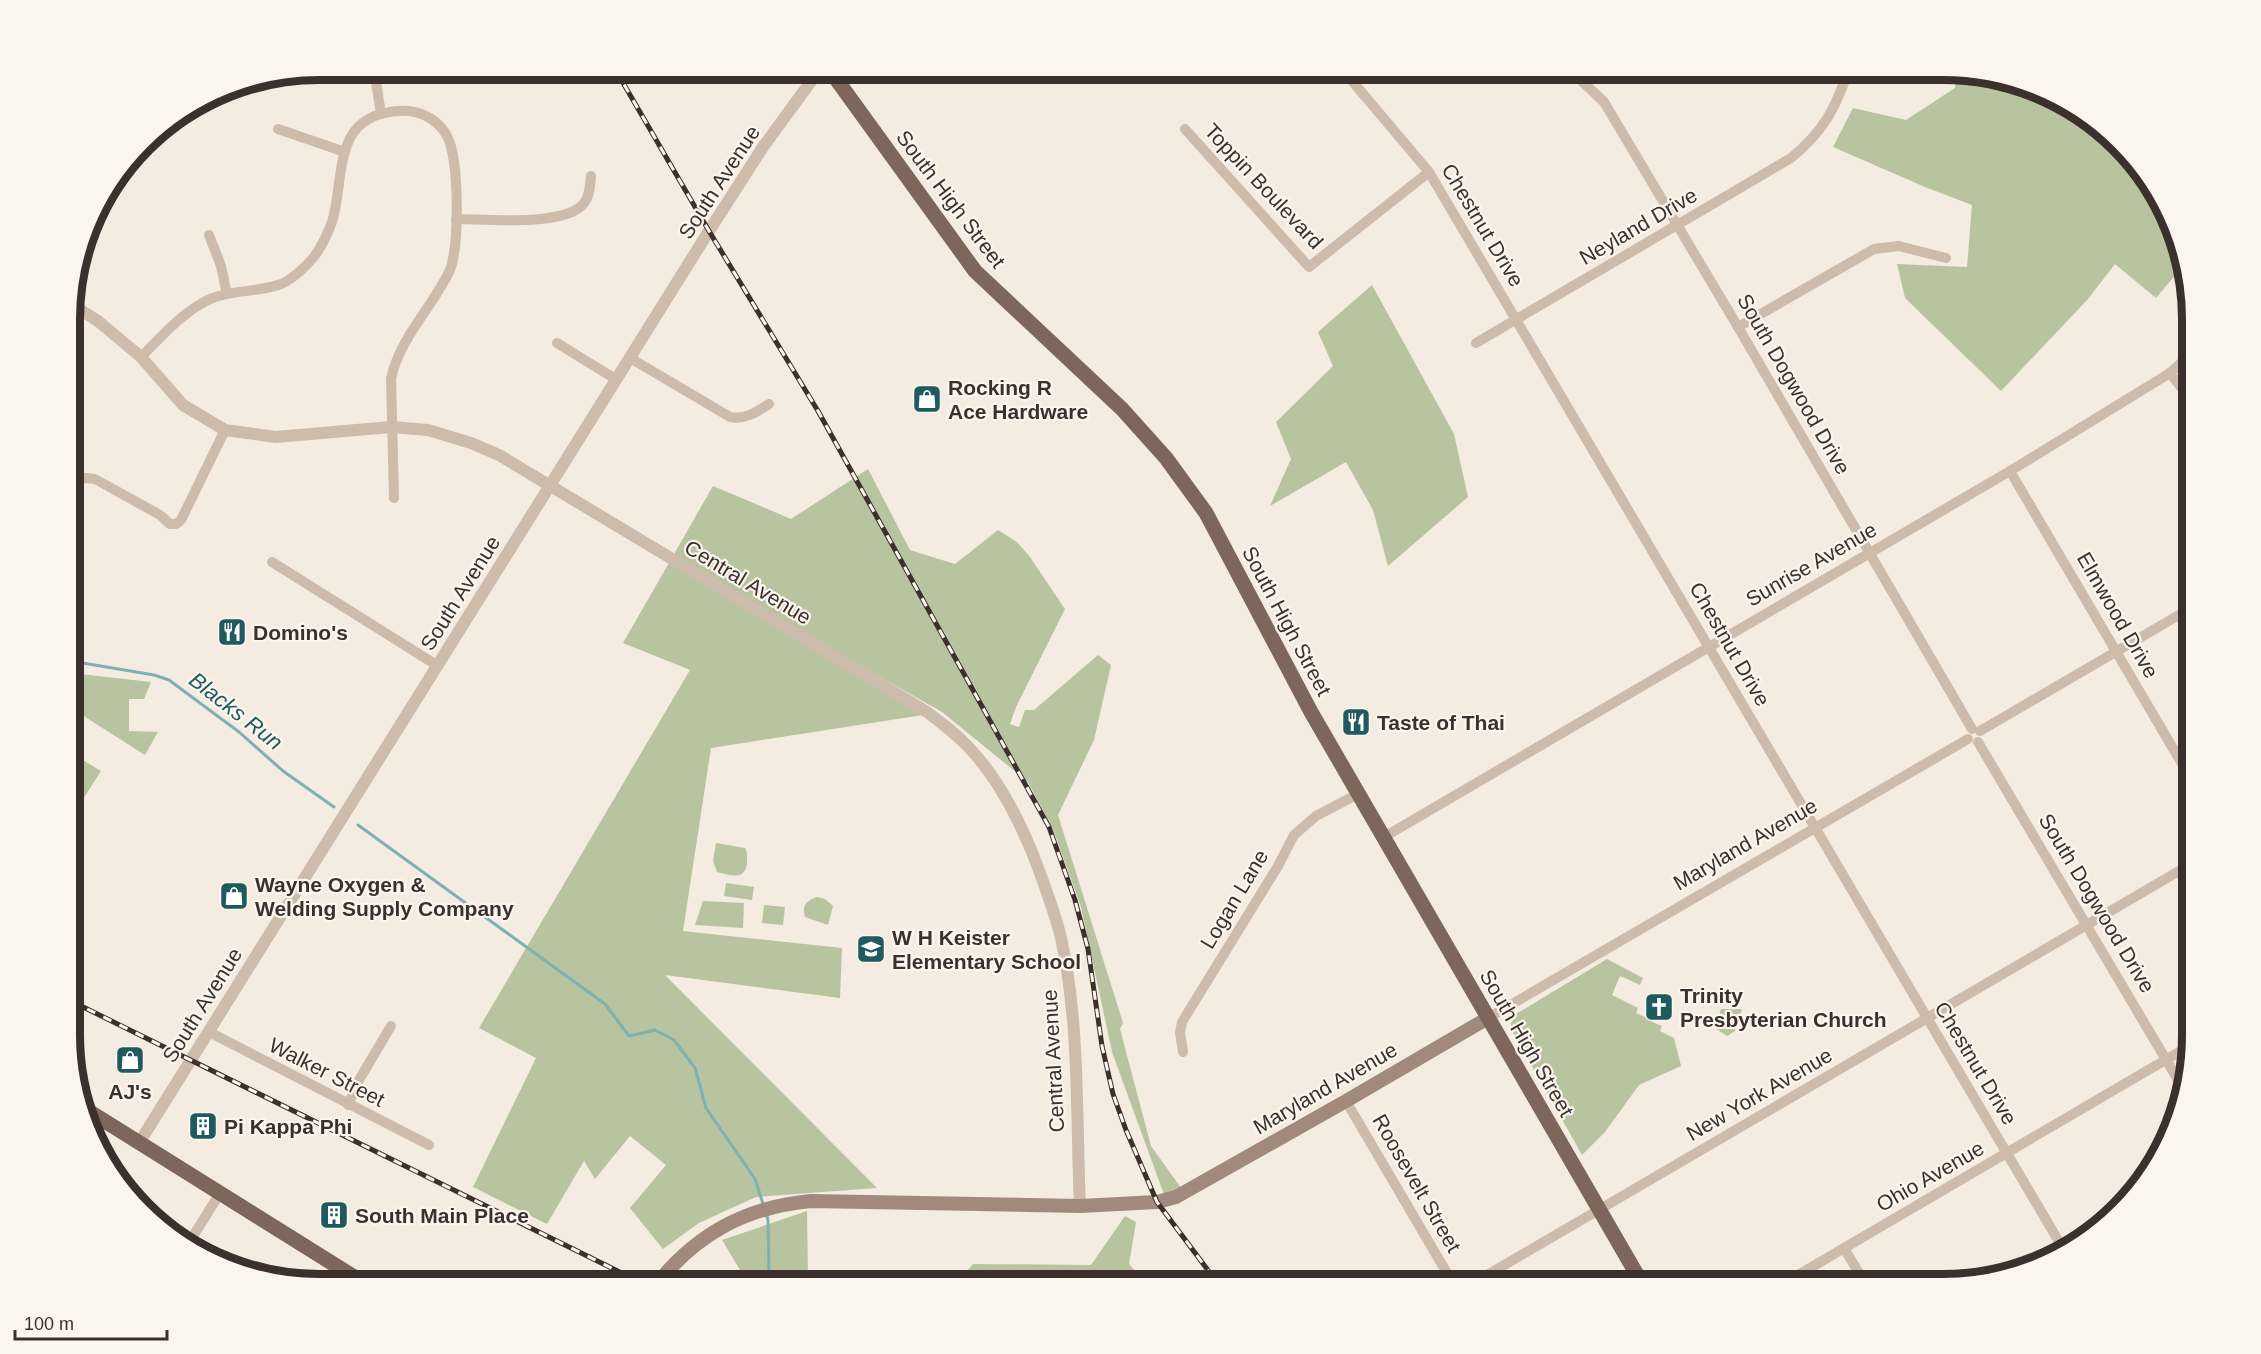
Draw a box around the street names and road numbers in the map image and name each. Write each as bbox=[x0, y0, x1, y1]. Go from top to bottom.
street label: Toppin Boulevard bbox=[1200, 119, 1328, 253]
street label: South Avenue bbox=[674, 121, 764, 243]
street label: South High Street bbox=[892, 126, 1010, 272]
street label: Chestnut Drive bbox=[1437, 160, 1529, 290]
street label: Neyland Drive bbox=[1575, 183, 1701, 269]
street label: South Dogwood Drive bbox=[1733, 290, 1855, 478]
street label: Sunrise Avenue bbox=[1742, 517, 1880, 611]
street label: South Avenue bbox=[416, 532, 504, 654]
street label: Central Avenue bbox=[681, 535, 815, 629]
street label: South High Street bbox=[1238, 542, 1336, 700]
street label: Elmwood Drive bbox=[2073, 548, 2163, 682]
street label: Chestnut Drive bbox=[1685, 578, 1775, 710]
street label: Maryland Avenue bbox=[1669, 794, 1821, 894]
street label: South Dogwood Drive bbox=[2035, 810, 2159, 996]
street label: Logan Lane bbox=[1196, 846, 1272, 952]
street label: South Avenue bbox=[158, 944, 246, 1066]
street label: South High Street bbox=[1476, 965, 1578, 1121]
street label: Central Avenue bbox=[1038, 989, 1068, 1133]
street label: Chestnut Drive bbox=[1930, 998, 2022, 1128]
street label: Walker Street bbox=[265, 1033, 389, 1111]
street label: Maryland Avenue bbox=[1249, 1038, 1401, 1138]
street label: New York Avenue bbox=[1682, 1043, 1836, 1145]
street label: Roosevelt Street bbox=[1368, 1110, 1466, 1256]
street label: Ohio Avenue bbox=[1872, 1136, 1988, 1216]

